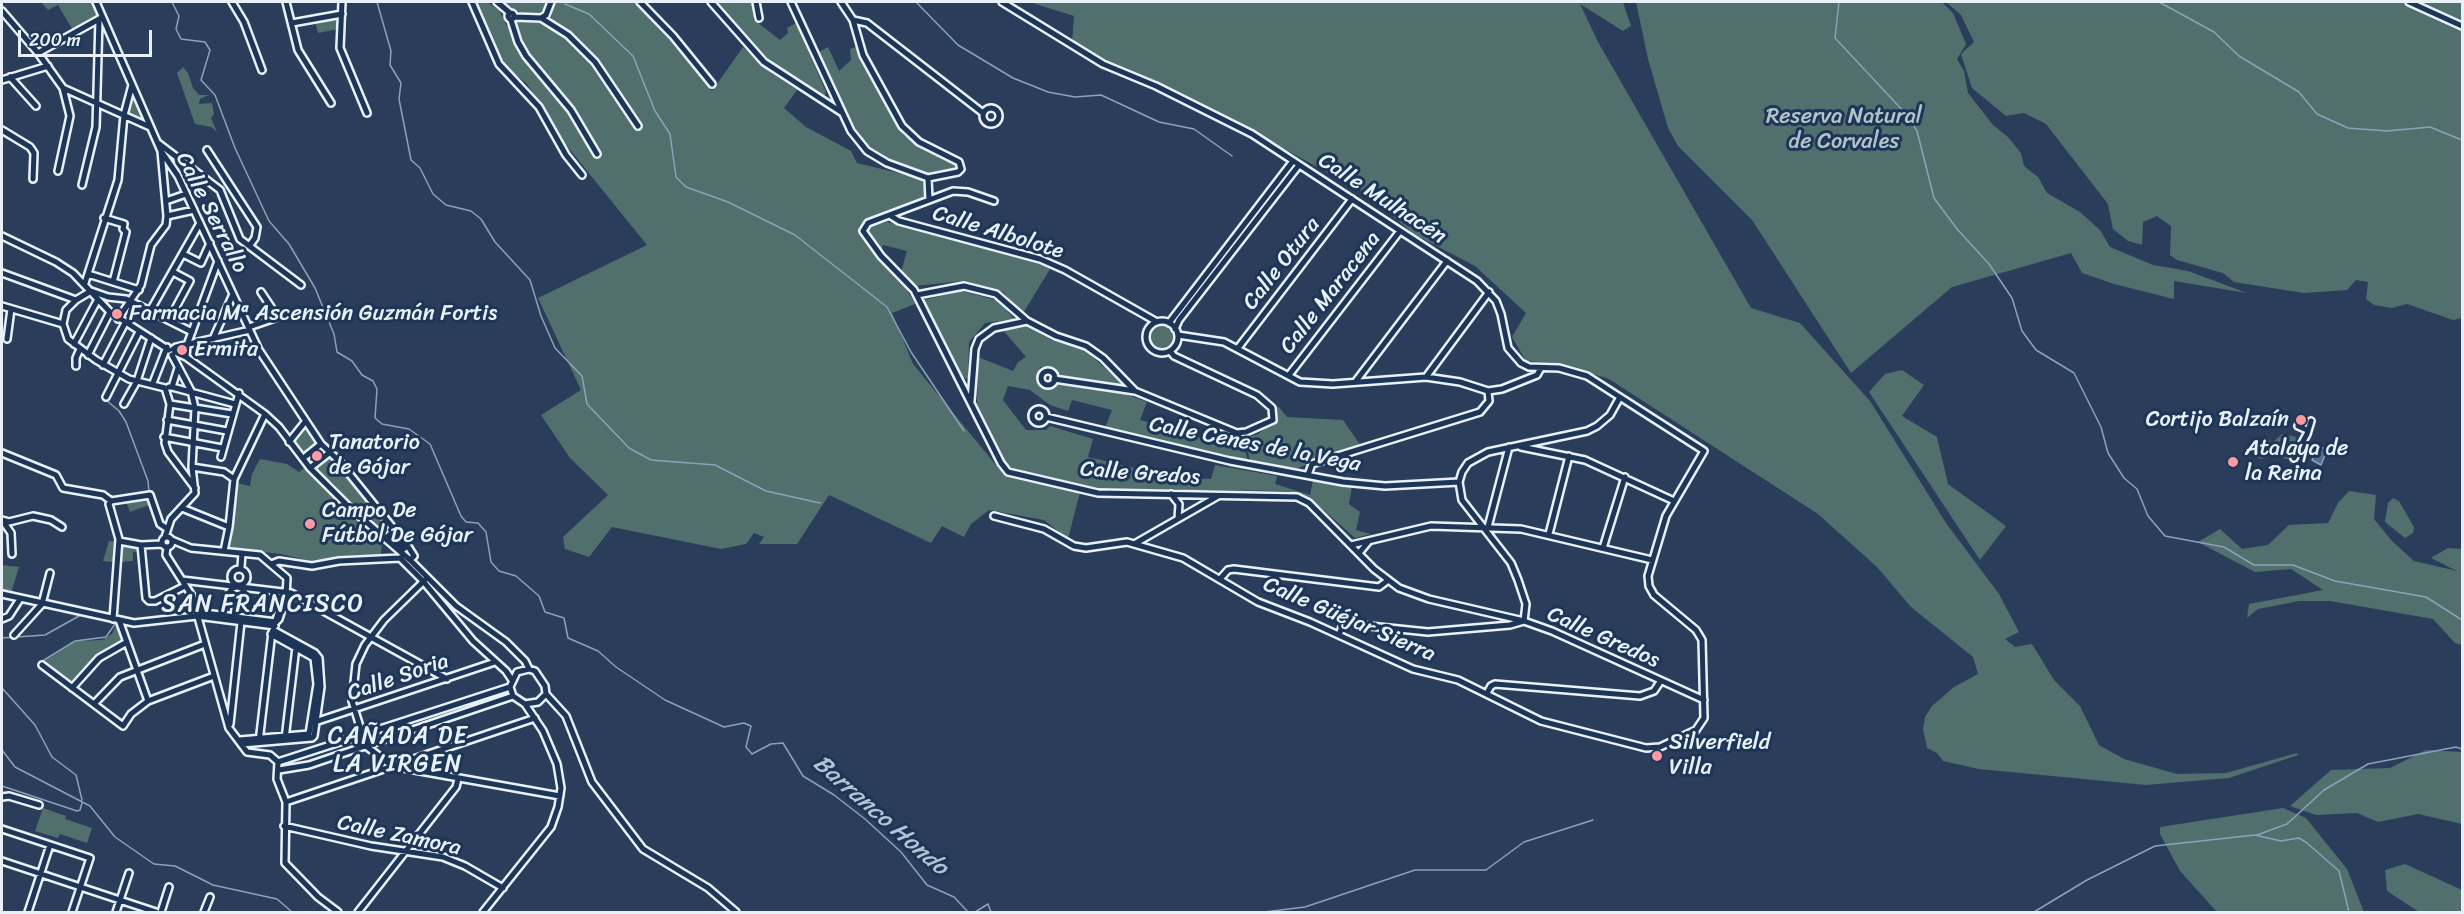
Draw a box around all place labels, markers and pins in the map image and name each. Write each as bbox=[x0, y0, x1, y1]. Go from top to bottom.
place label: Farmacia Mª Ascensión Guzmán Fortis bbox=[129, 301, 497, 327]
marker: Farmacia Mª Ascensión Guzmán Fortis bbox=[110, 307, 124, 321]
place label: Ermita bbox=[194, 337, 258, 363]
marker: Ermita bbox=[175, 343, 189, 357]
place label: Cortijo Balzaín bbox=[2146, 407, 2289, 433]
marker: Cortijo Balzaín bbox=[2294, 413, 2308, 427]
place label: Tanatorio de Gójar bbox=[329, 430, 420, 482]
place label: Atalaya de la Reina bbox=[2245, 436, 2348, 488]
marker: Tanatorio de Gójar bbox=[310, 449, 324, 463]
marker: Atalaya de la Reina bbox=[2226, 455, 2240, 469]
place label: Campo De Fútbol De Gójar bbox=[322, 498, 473, 550]
marker: Campo De Fútbol De Gójar bbox=[303, 517, 317, 531]
place label: Silverfield Villa bbox=[1669, 730, 1770, 782]
marker: Silverfield Villa bbox=[1650, 749, 1664, 763]

